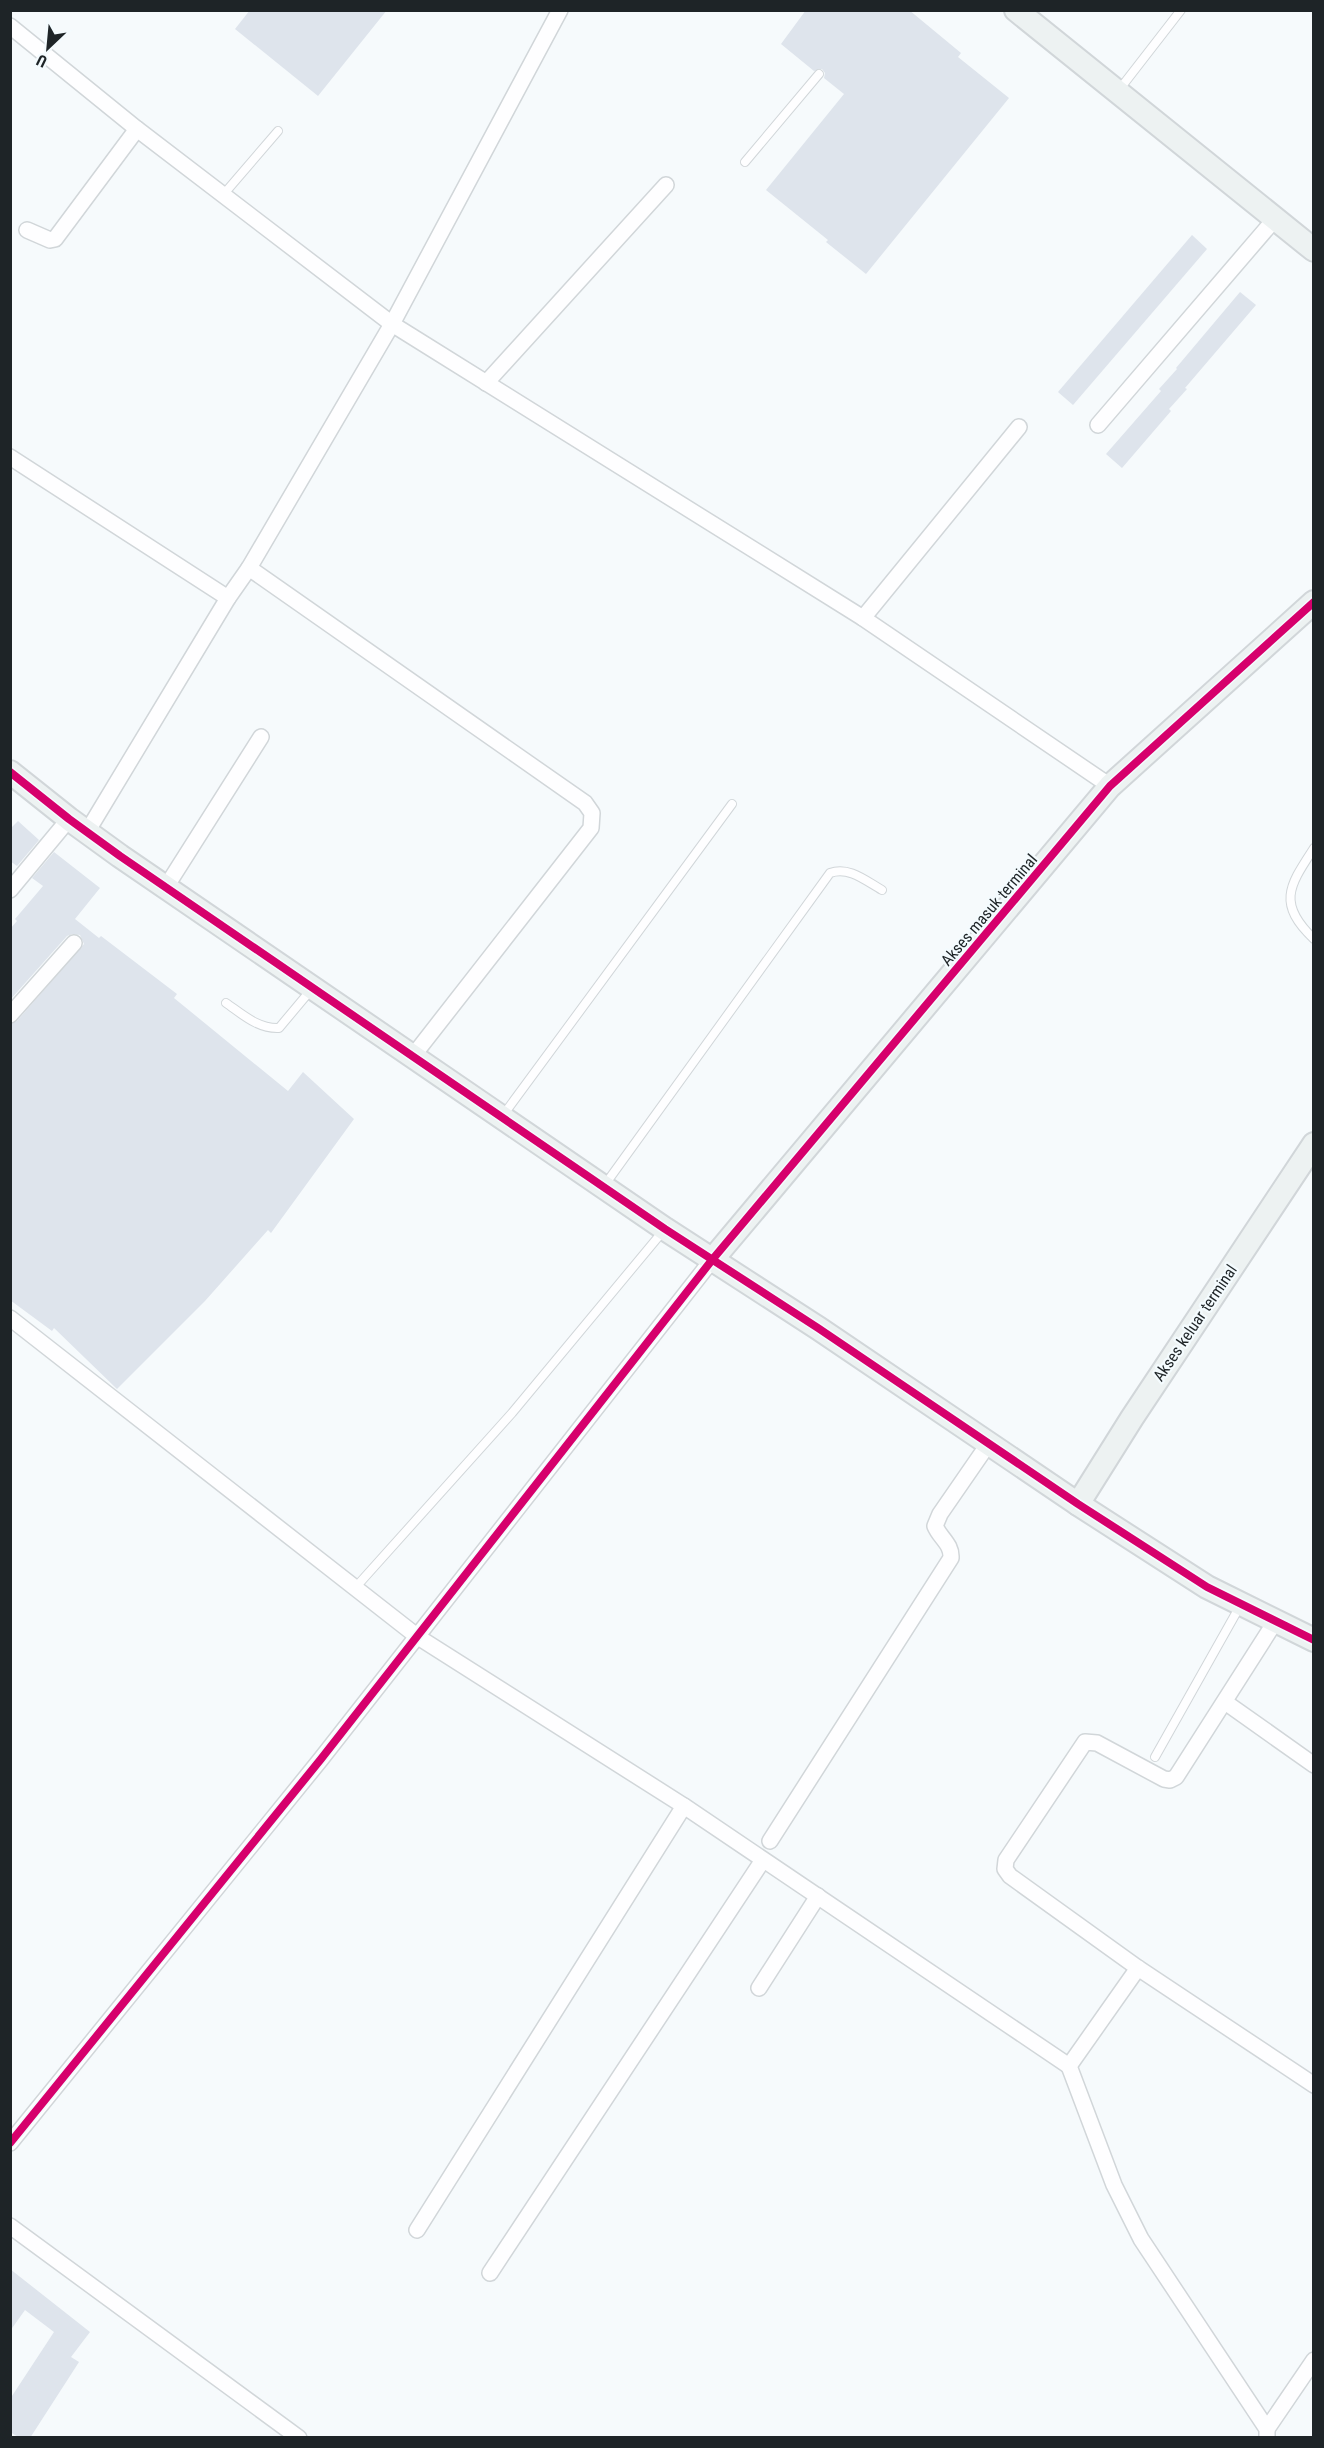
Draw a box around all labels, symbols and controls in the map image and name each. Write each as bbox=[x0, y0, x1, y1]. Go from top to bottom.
north arrow bbox=[18, 18, 78, 78]
text: U bbox=[33, 50, 50, 72]
street label: Akses masuk terminal bbox=[937, 850, 1041, 970]
street label: Akses keluar terminal bbox=[1149, 1261, 1241, 1385]

